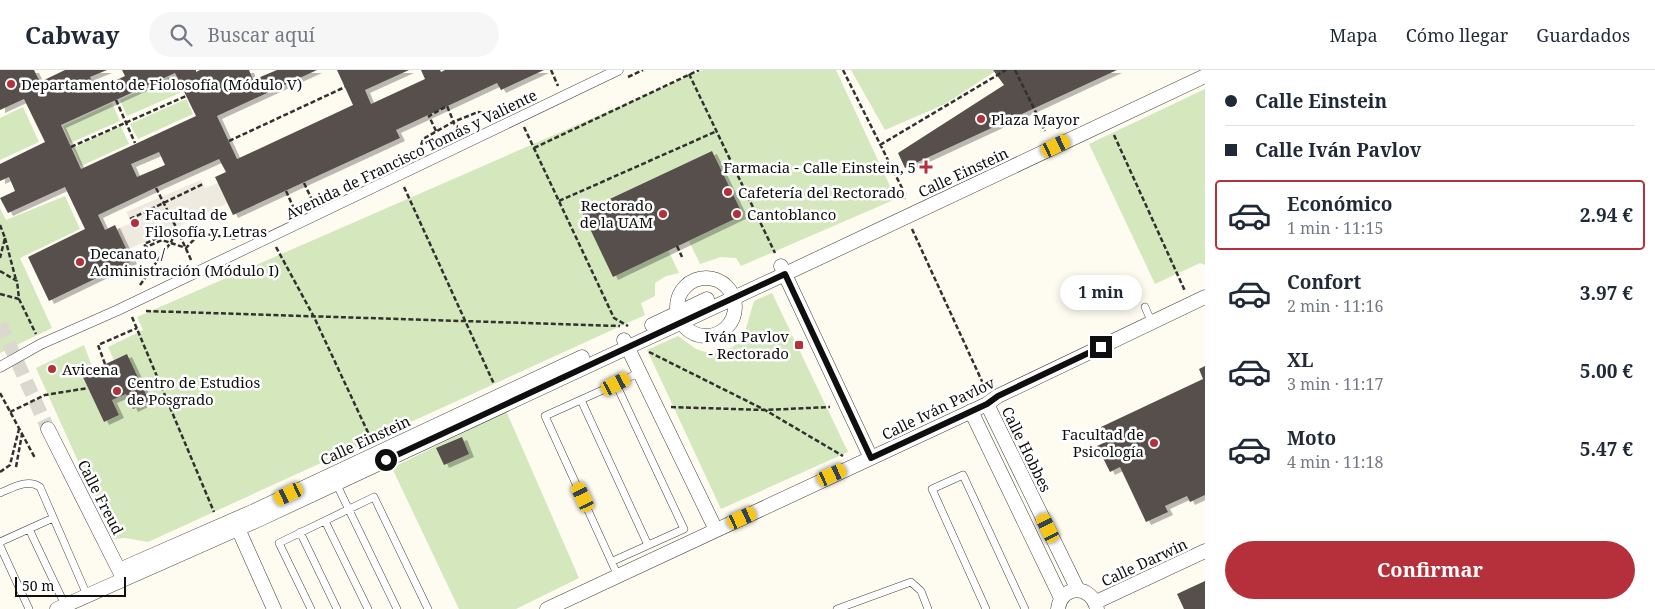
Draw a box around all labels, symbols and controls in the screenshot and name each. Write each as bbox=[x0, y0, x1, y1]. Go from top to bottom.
search box bbox=[149, 12, 499, 57]
text: Cabway bbox=[25, 18, 119, 51]
icon: search bbox=[167, 21, 195, 49]
text: Buscar aquí bbox=[207, 22, 315, 48]
text: Mapa bbox=[1330, 23, 1378, 47]
text: Cómo llegar bbox=[1406, 23, 1508, 47]
text: Guardados bbox=[1536, 23, 1630, 47]
place label: Departamento de Fiolosofía (Módulo V) bbox=[21, 74, 302, 94]
marker: Departamento de Fiolosofía (Módulo V) bbox=[5, 78, 17, 90]
street label: Avenida de Francisco Tomás y Valiente bbox=[282, 84, 540, 224]
text: Calle Einstein bbox=[1255, 88, 1387, 114]
place label: Plaza Mayor bbox=[991, 109, 1080, 129]
marker: Plaza Mayor bbox=[975, 113, 987, 125]
car bbox=[1039, 133, 1072, 159]
text: Calle Iván Pavlov bbox=[1255, 137, 1421, 163]
street label: Calle Einstein bbox=[915, 142, 1012, 202]
place label: Farmacia - Calle Einstein, 5 bbox=[723, 157, 916, 177]
marker: Farmacia - Calle Einstein, 5 bbox=[920, 161, 932, 173]
place label: Cafetería del Rectorado bbox=[738, 182, 905, 202]
marker: Cafetería del Rectorado bbox=[722, 186, 734, 198]
text: Económico bbox=[1287, 191, 1393, 217]
icon: car bbox=[1227, 193, 1272, 238]
place label: Rectorado de la UAM bbox=[580, 195, 653, 232]
text: 2.94 € bbox=[1580, 202, 1633, 228]
place label: Facultad de Filosofía y Letras bbox=[145, 204, 267, 241]
place label: Cantoblanco bbox=[747, 204, 836, 224]
marker: Rectorado de la UAM bbox=[657, 208, 669, 220]
marker: Cantoblanco bbox=[731, 208, 743, 220]
marker: Facultad de Filosofía y Letras bbox=[129, 217, 141, 229]
text: 1 min · 11:15 bbox=[1287, 217, 1383, 239]
place label: Decanato / Administración (Módulo I) bbox=[90, 243, 279, 280]
marker: Decanato / Administración (Módulo I) bbox=[74, 256, 86, 268]
text: Confort bbox=[1287, 269, 1361, 295]
icon: car bbox=[1227, 271, 1272, 316]
callout: 1 min bbox=[1060, 274, 1142, 310]
text: 3.97 € bbox=[1580, 280, 1633, 306]
text: 1 min bbox=[1078, 281, 1124, 303]
text: 2 min · 11:16 bbox=[1287, 295, 1383, 317]
place label: Iván Pavlov - Rectorado bbox=[705, 326, 789, 363]
route end bbox=[1090, 336, 1112, 358]
marker: Iván Pavlov - Rectorado bbox=[793, 339, 805, 351]
text: XL bbox=[1287, 347, 1313, 373]
icon: car bbox=[1227, 349, 1272, 394]
text: 5.00 € bbox=[1580, 358, 1633, 384]
place label: Avicena bbox=[62, 359, 119, 379]
marker: Avicena bbox=[46, 363, 58, 375]
car bbox=[599, 371, 632, 397]
place label: Centro de Estudios de Posgrado bbox=[127, 372, 261, 409]
street label: Calle Iván Pavlov bbox=[878, 372, 998, 444]
text: 3 min · 11:17 bbox=[1287, 373, 1383, 395]
marker: Centro de Estudios de Posgrado bbox=[111, 385, 123, 397]
street label: Calle Hobbes bbox=[998, 403, 1056, 495]
street label: Calle Einstein bbox=[317, 410, 414, 470]
place label: Facultad de Psicología bbox=[1062, 424, 1144, 461]
text: Moto bbox=[1287, 425, 1336, 451]
icon: car bbox=[1227, 427, 1272, 472]
text: 5.47 € bbox=[1580, 436, 1633, 462]
marker: Facultad de Psicología bbox=[1148, 437, 1160, 449]
route start bbox=[375, 449, 397, 471]
text: 4 min · 11:18 bbox=[1287, 451, 1383, 473]
street label: Calle Freud bbox=[74, 456, 128, 538]
car bbox=[815, 462, 848, 488]
car bbox=[569, 480, 596, 514]
car bbox=[272, 481, 305, 507]
car bbox=[725, 505, 758, 531]
car bbox=[1034, 511, 1061, 545]
street label: Calle Darwin bbox=[1098, 533, 1191, 591]
button: Confirmar bbox=[1225, 541, 1635, 599]
scale bar bbox=[15, 574, 126, 597]
text: 50 m bbox=[22, 576, 55, 595]

